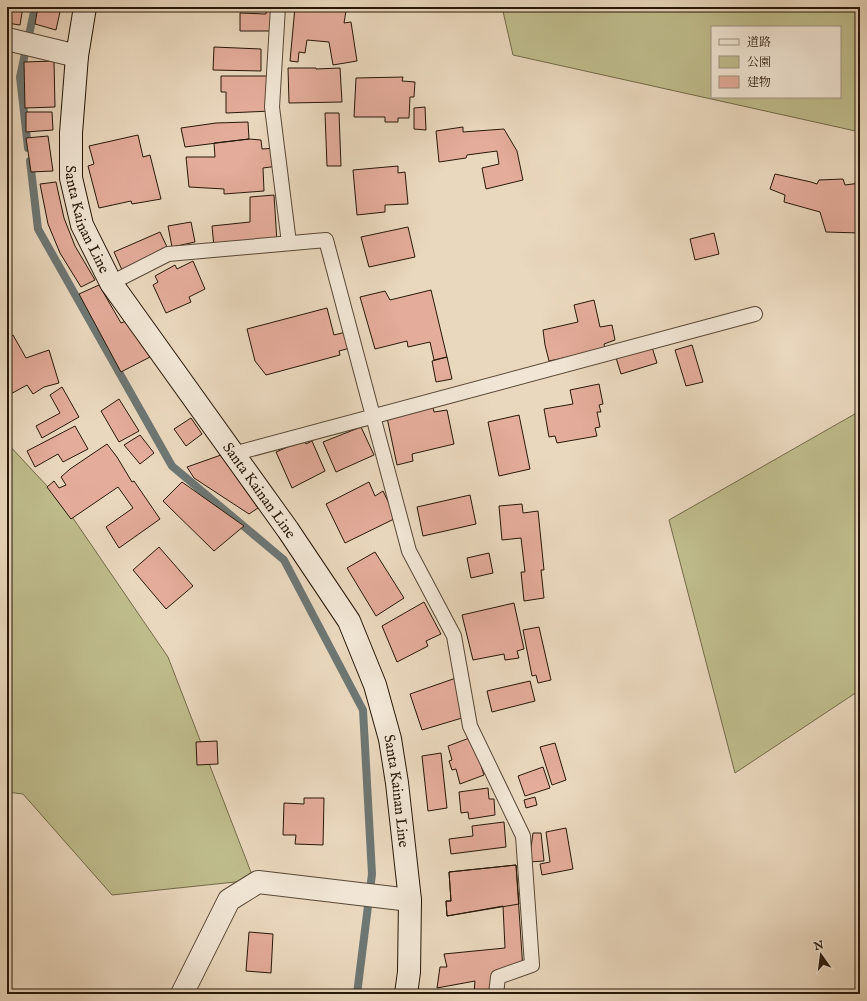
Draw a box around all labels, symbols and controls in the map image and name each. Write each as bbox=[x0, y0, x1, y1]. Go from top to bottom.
legend bbox=[711, 26, 841, 98]
text: 道路 bbox=[747, 35, 771, 50]
text: 公園 bbox=[747, 55, 771, 70]
text: 建物 bbox=[747, 75, 771, 90]
street label: Santa Kainan Line bbox=[62, 165, 114, 277]
street label: Santa Kainan Line bbox=[219, 439, 300, 542]
street label: Santa Kainan Line bbox=[380, 732, 414, 849]
north arrow bbox=[801, 935, 841, 975]
text: N bbox=[812, 938, 826, 954]

